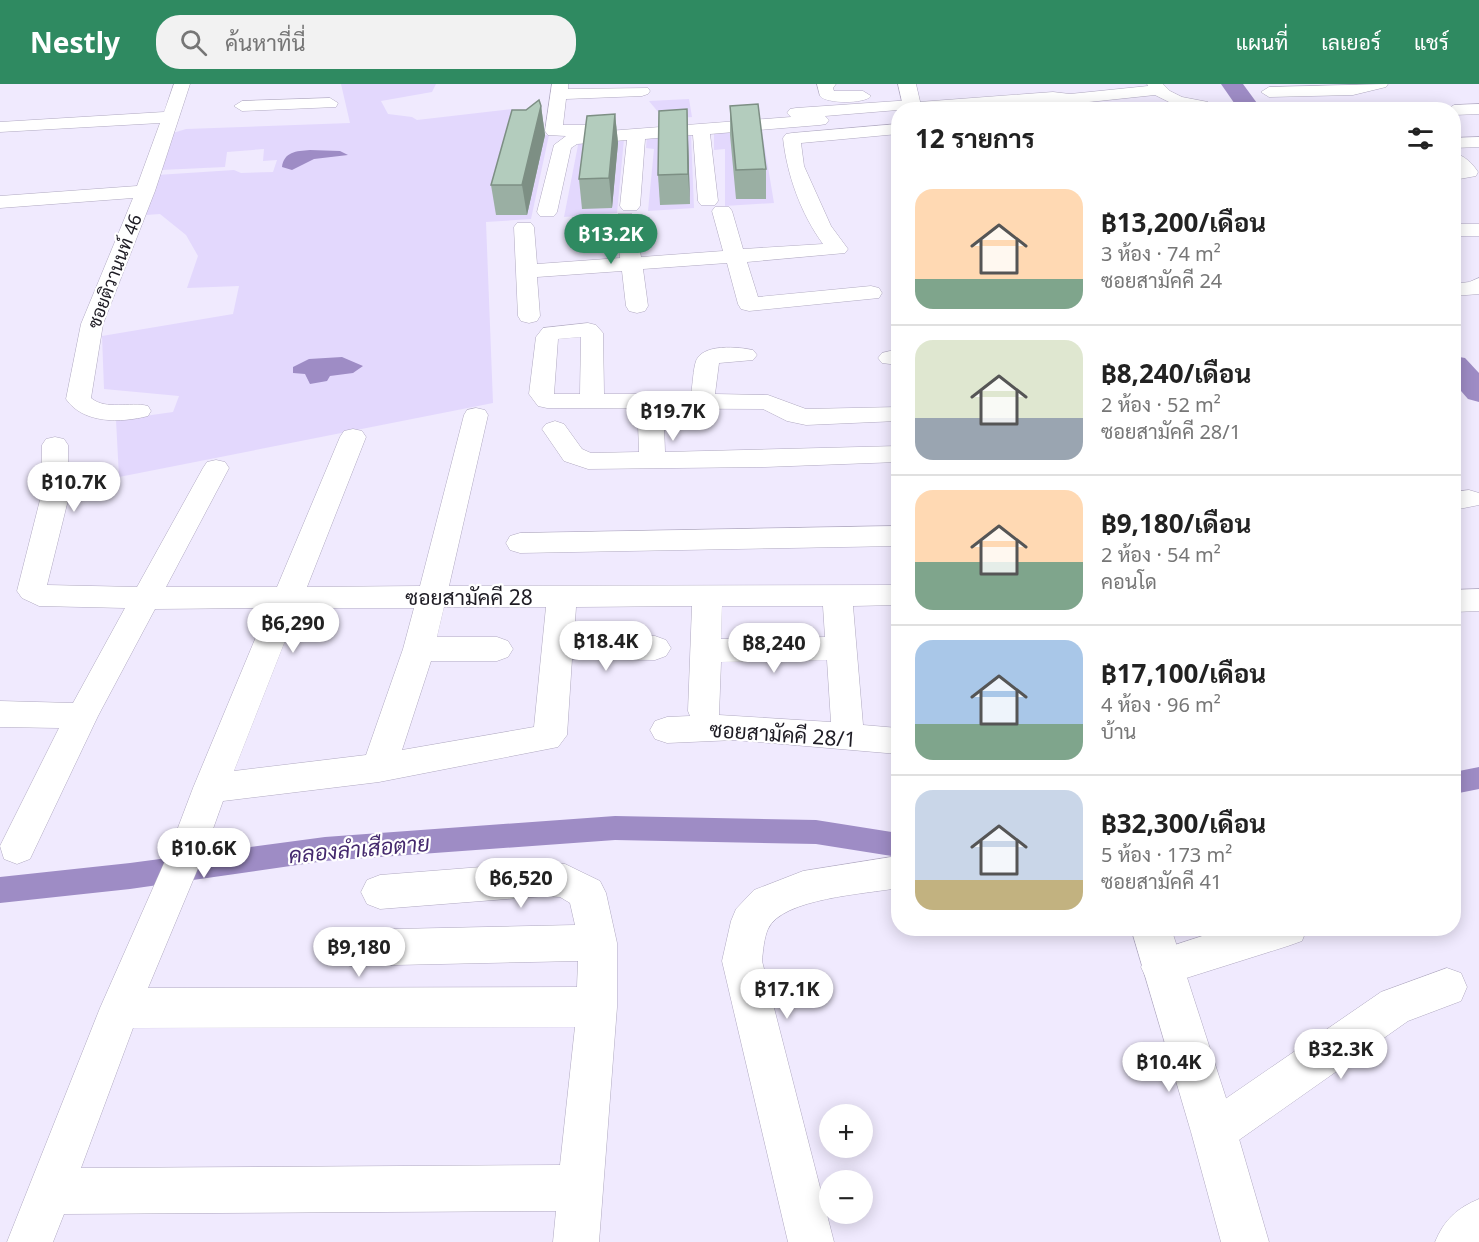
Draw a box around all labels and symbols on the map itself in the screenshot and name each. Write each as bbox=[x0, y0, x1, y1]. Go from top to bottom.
street label: ซอยติวานนท์ 46 bbox=[81, 210, 147, 332]
pin: ฿13.2K bbox=[562, 214, 660, 265]
pin: ฿19.7K bbox=[624, 391, 722, 442]
pin: ฿10.7K bbox=[25, 462, 123, 513]
street label: ซอยสามัคคี 28 bbox=[405, 583, 533, 611]
pin: ฿6,290 bbox=[244, 603, 342, 654]
pin: ฿18.4K bbox=[557, 621, 655, 672]
pin: ฿8,240 bbox=[725, 623, 823, 674]
street label: ซอยสามัคคี 28/1 bbox=[709, 715, 857, 753]
water label: คลองลำเสือตาย bbox=[287, 827, 431, 869]
pin: ฿10.6K bbox=[155, 828, 253, 879]
pin: ฿6,520 bbox=[472, 858, 570, 909]
pin: ฿9,180 bbox=[310, 927, 408, 978]
pin: ฿17.1K bbox=[738, 969, 836, 1020]
pin: ฿32.3K bbox=[1292, 1029, 1390, 1080]
pin: ฿10.4K bbox=[1120, 1042, 1218, 1093]

